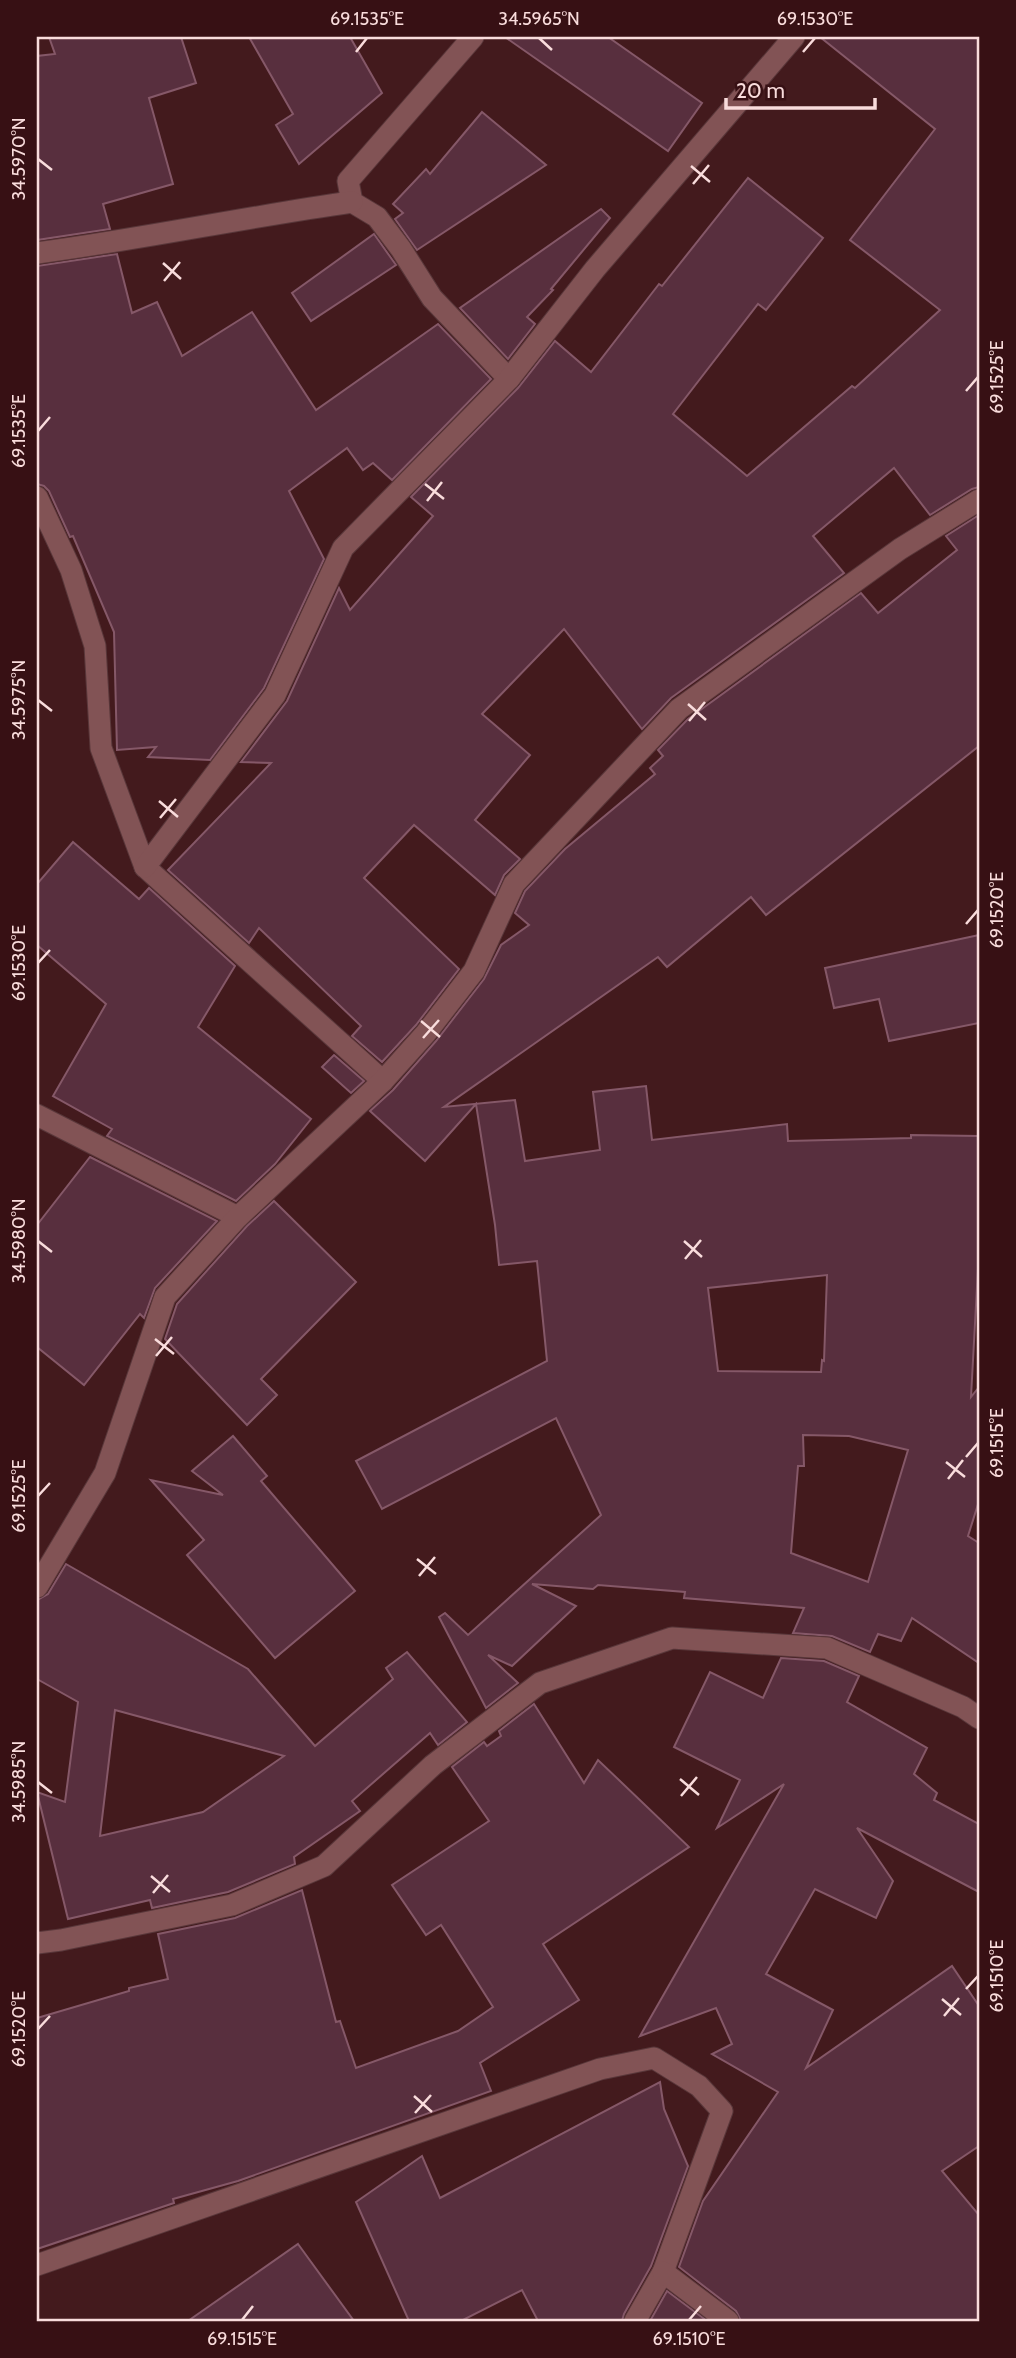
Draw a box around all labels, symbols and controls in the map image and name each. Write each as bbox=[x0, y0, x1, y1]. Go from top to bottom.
text: 69.1535°E bbox=[330, 8, 404, 30]
text: 34.5965°N bbox=[498, 8, 580, 30]
text: 69.1530°E bbox=[777, 8, 853, 30]
scale bar bbox=[726, 66, 874, 110]
text: 20 m bbox=[736, 78, 785, 103]
text: 34.5970°N bbox=[8, 118, 30, 200]
text: 69.1525°E bbox=[986, 340, 1008, 414]
text: 69.1535°E bbox=[8, 394, 30, 468]
text: 34.5975°N bbox=[8, 660, 30, 740]
text: 69.1520°E bbox=[986, 872, 1008, 948]
text: 69.1530°E bbox=[8, 925, 30, 1001]
text: 34.5980°N bbox=[8, 1199, 30, 1283]
text: 69.1515°E bbox=[986, 1408, 1008, 1478]
text: 69.1525°E bbox=[8, 1459, 30, 1533]
text: 34.5985°N bbox=[8, 1741, 30, 1823]
text: 69.1510°E bbox=[986, 1940, 1008, 2012]
text: 69.1520°E bbox=[8, 1991, 30, 2067]
text: 69.1515°E bbox=[207, 2328, 277, 2350]
text: 69.1510°E bbox=[653, 2328, 725, 2350]

